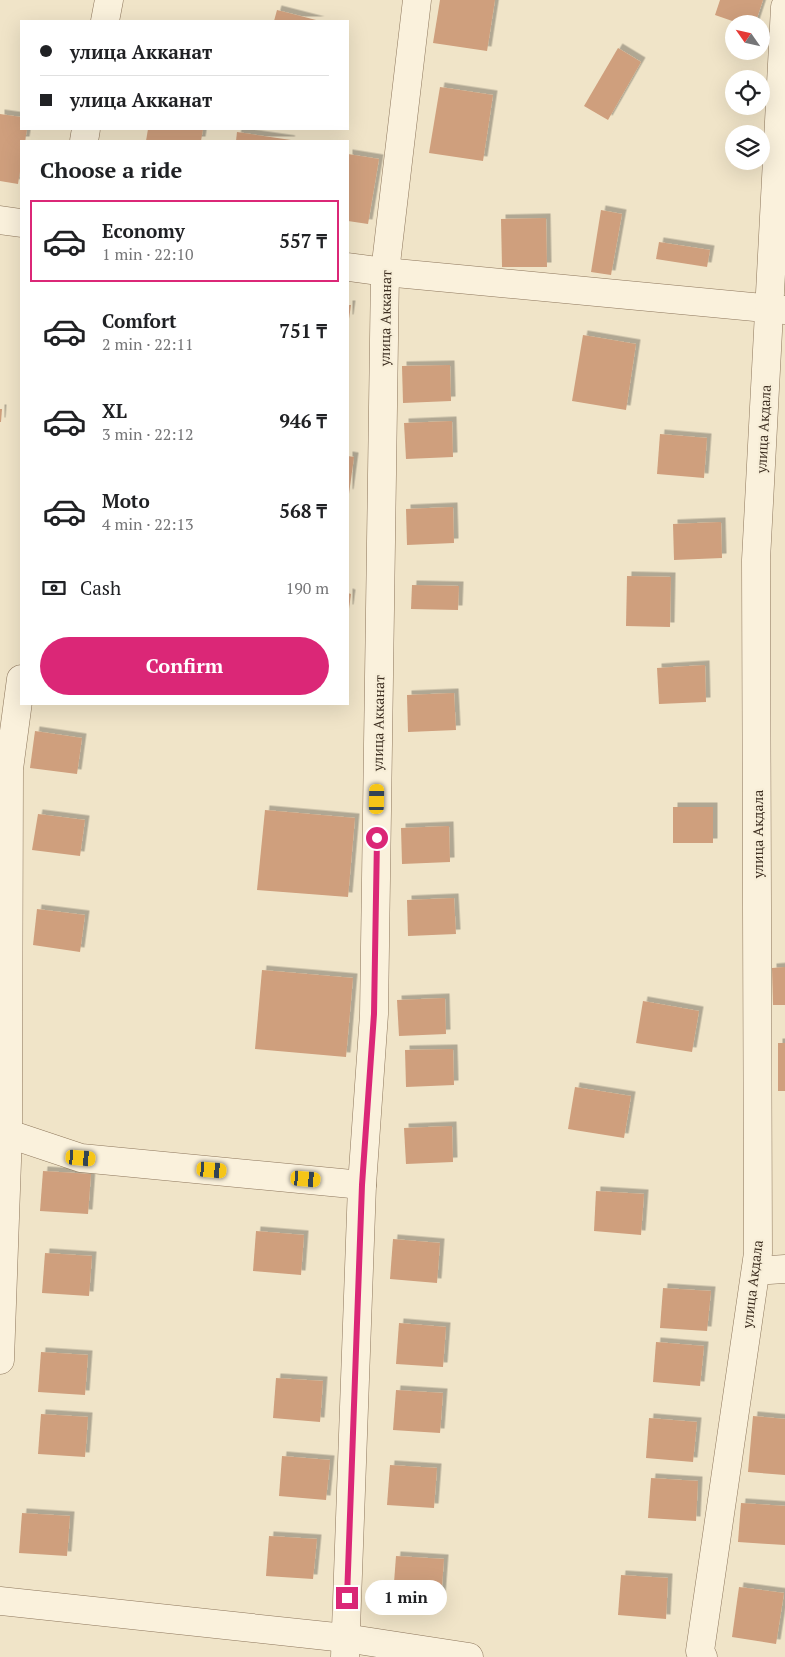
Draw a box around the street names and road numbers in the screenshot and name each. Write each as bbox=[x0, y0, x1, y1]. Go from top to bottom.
street label: улица Акканат bbox=[375, 270, 395, 367]
street label: улица Акдала bbox=[751, 384, 775, 475]
street label: улица Акканат bbox=[368, 675, 388, 772]
street label: улица Акдала bbox=[748, 790, 767, 879]
street label: улица Акдала bbox=[737, 1239, 767, 1330]

